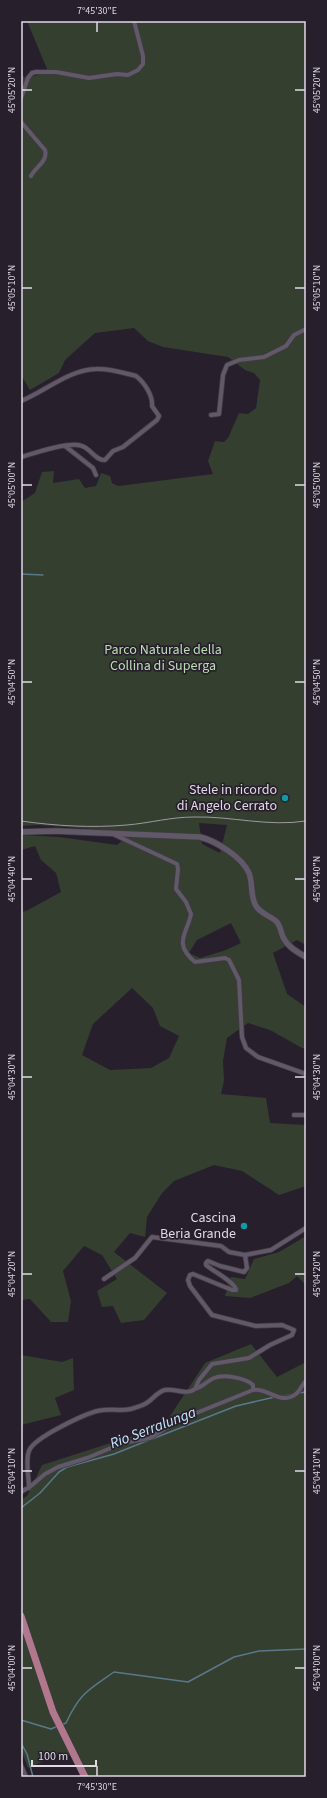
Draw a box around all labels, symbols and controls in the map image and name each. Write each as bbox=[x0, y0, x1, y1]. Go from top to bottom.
text: 7°45'30"E bbox=[77, 4, 117, 18]
text: 45°05'20"N bbox=[5, 67, 19, 113]
text: 45°05'20"N bbox=[310, 67, 324, 113]
text: 45°05'10"N bbox=[5, 265, 19, 311]
text: 45°05'10"N bbox=[310, 265, 324, 311]
text: 45°05'00"N bbox=[5, 462, 19, 508]
text: 45°05'00"N bbox=[310, 462, 324, 508]
park label: Parco Naturale della Collina di Superga bbox=[104, 640, 222, 676]
text: 45°04'50"N bbox=[5, 659, 19, 705]
text: 45°04'50"N bbox=[310, 659, 324, 705]
place label: Stele in ricordo di Angelo Cerrato bbox=[177, 780, 277, 816]
marker: Stele in ricordo di Angelo Cerrato bbox=[280, 793, 290, 803]
text: 45°04'40"N bbox=[5, 856, 19, 902]
text: 45°04'40"N bbox=[310, 856, 324, 902]
text: 45°04'30"N bbox=[5, 1054, 19, 1100]
text: 45°04'30"N bbox=[310, 1054, 324, 1100]
place label: Cascina Beria Grande bbox=[160, 1208, 236, 1244]
marker: Cascina Beria Grande bbox=[239, 1221, 249, 1231]
text: 45°04'20"N bbox=[5, 1251, 19, 1297]
text: 45°04'20"N bbox=[310, 1251, 324, 1297]
water label: Rio Serralunga bbox=[107, 1402, 199, 1454]
text: 45°04'10"N bbox=[5, 1448, 19, 1494]
text: 45°04'10"N bbox=[310, 1448, 324, 1494]
text: 45°04'00"N bbox=[5, 1645, 19, 1691]
text: 45°04'00"N bbox=[310, 1645, 324, 1691]
scale bar bbox=[32, 1742, 96, 1768]
text: 100 m bbox=[38, 1748, 68, 1765]
text: 7°45'30"E bbox=[77, 1780, 117, 1794]

